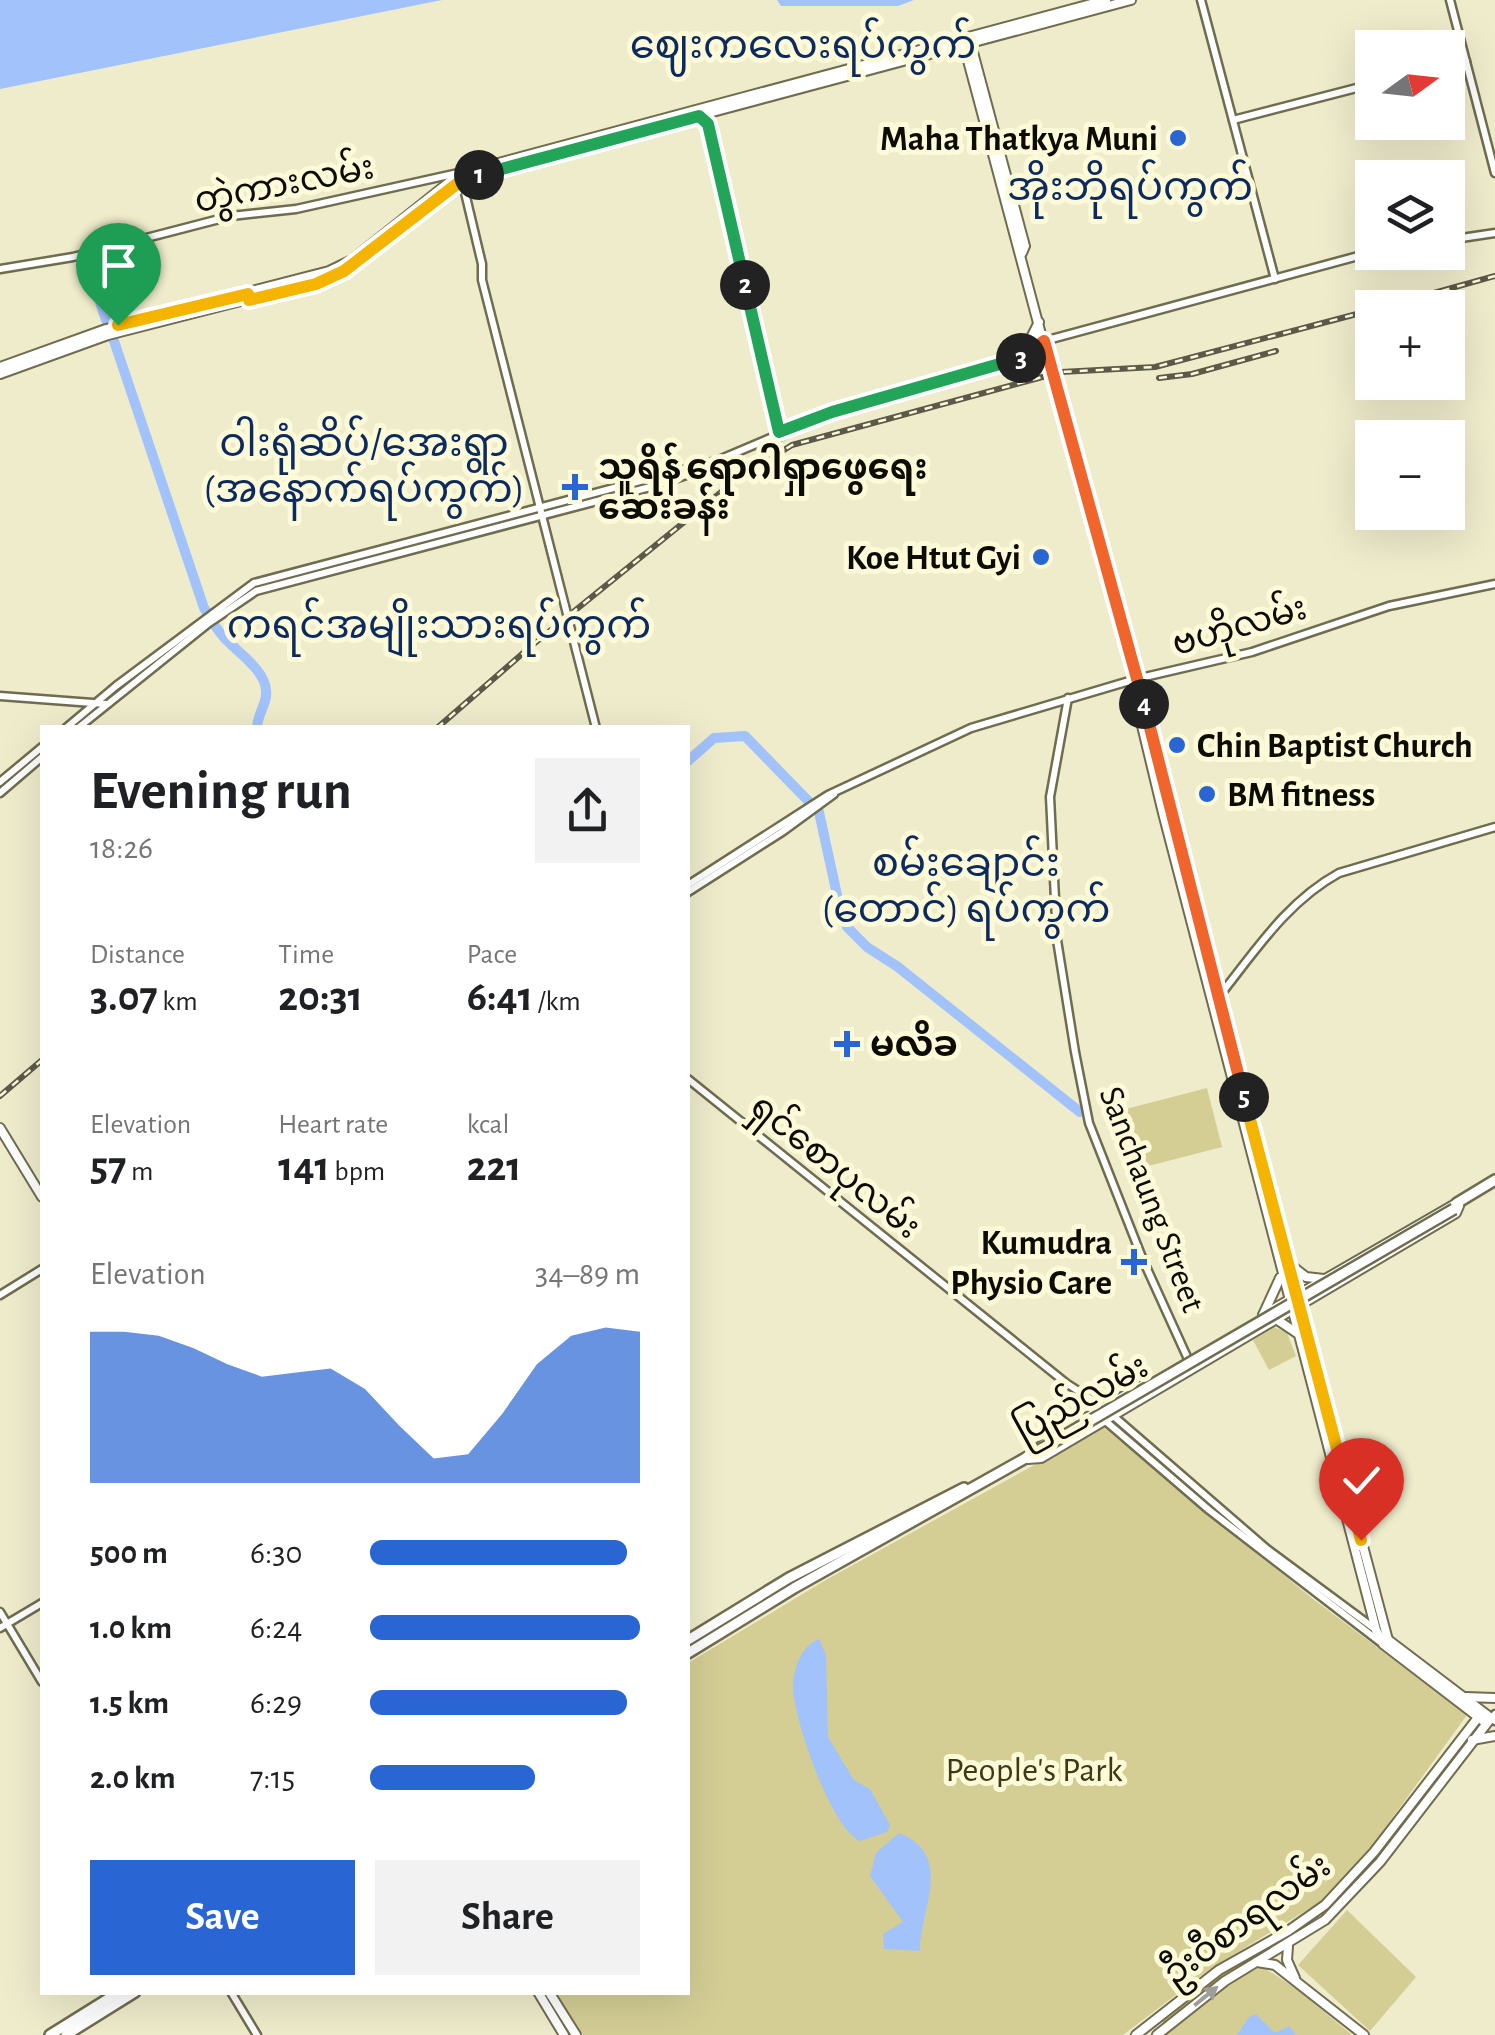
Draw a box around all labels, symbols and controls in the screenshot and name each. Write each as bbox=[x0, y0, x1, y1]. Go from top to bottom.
district label: ဈေးကလေးရပ်ကွက် bbox=[630, 17, 976, 77]
north arrow bbox=[1355, 30, 1465, 140]
map controls bbox=[1355, 30, 1465, 530]
place label: Maha Thatkya Muni bbox=[880, 122, 1158, 157]
marker: Maha Thatkya Muni bbox=[1167, 127, 1189, 149]
street label: တွဲကားလမ်း bbox=[190, 142, 378, 227]
pin: 1 bbox=[454, 150, 504, 200]
district label: အိုးဘိုရပ်ကွက် bbox=[1007, 159, 1253, 219]
button: layers bbox=[1355, 160, 1465, 270]
text: 1 bbox=[474, 161, 484, 189]
pin bbox=[76, 223, 161, 326]
icon: arrive bbox=[91, 238, 146, 293]
pin: 2 bbox=[720, 260, 770, 310]
text: 2 bbox=[738, 271, 752, 299]
button: + bbox=[1355, 290, 1465, 400]
pin: 3 bbox=[996, 333, 1046, 383]
text: 3 bbox=[1015, 344, 1027, 372]
district label: ဝါးရုံဆိပ်/အေးရွာ (အနောက်ရပ်ကွက်) bbox=[203, 415, 525, 521]
button: − bbox=[1355, 420, 1465, 530]
place label: သူရိန် ရောဂါရှာဖွေရေး ဆေးခန်း bbox=[598, 442, 928, 536]
marker: သူရိန် ရောဂါရှာဖွေရေး ဆေးခန်း bbox=[562, 474, 588, 500]
place label: Koe Htut Gyi bbox=[846, 541, 1021, 576]
marker: Koe Htut Gyi bbox=[1030, 546, 1052, 568]
street label: ဗဟိုလမ်း bbox=[1166, 583, 1313, 671]
district label: ကရင်အမျိုးသားရပ်ကွက် bbox=[227, 597, 651, 657]
pin: 4 bbox=[1119, 679, 1169, 729]
text: 4 bbox=[1137, 690, 1151, 718]
place label: Chin Baptist Church bbox=[1197, 729, 1473, 764]
marker: Chin Baptist Church bbox=[1166, 734, 1188, 756]
button: share bbox=[535, 758, 640, 863]
text: Evening run bbox=[90, 764, 352, 819]
place label: BM fitness bbox=[1227, 778, 1375, 813]
marker: BM fitness bbox=[1196, 783, 1218, 805]
text: 18:26 bbox=[90, 832, 153, 864]
district label: စမ်းချောင်း (တောင်) ရပ်ကွက် bbox=[822, 835, 1110, 941]
text: Distance bbox=[90, 941, 185, 969]
text: Time bbox=[278, 941, 334, 969]
text: Pace bbox=[467, 941, 517, 969]
text: 3.07 bbox=[90, 976, 158, 1018]
text: 20:31 bbox=[278, 976, 363, 1018]
text: 6:41 bbox=[467, 976, 533, 1018]
text: km bbox=[158, 988, 198, 1016]
text: /km bbox=[533, 988, 581, 1016]
place label: မလိခ bbox=[870, 1020, 958, 1063]
marker: မလိခ bbox=[834, 1031, 860, 1057]
pin: 5 bbox=[1219, 1072, 1269, 1122]
street label: ရှင်စောပုလမ်း bbox=[738, 1082, 931, 1253]
street label: Sanchaung Street bbox=[1093, 1082, 1211, 1317]
text: 5 bbox=[1238, 1083, 1250, 1111]
text: Elevation bbox=[90, 1111, 191, 1139]
text: Heart rate bbox=[278, 1111, 388, 1139]
text: kcal bbox=[467, 1111, 509, 1139]
text: 57 bbox=[90, 1146, 126, 1188]
text: 141 bbox=[278, 1146, 330, 1188]
text: 221 bbox=[467, 1146, 521, 1188]
text: m bbox=[126, 1158, 153, 1186]
text: bpm bbox=[330, 1158, 385, 1186]
place label: Kumudra Physio Care bbox=[950, 1226, 1112, 1301]
marker: Kumudra Physio Care bbox=[1121, 1249, 1147, 1275]
text: Elevation bbox=[90, 1258, 206, 1290]
text: 34–89 m bbox=[535, 1258, 640, 1290]
street label: ပြည်လမ်း bbox=[1006, 1342, 1158, 1458]
pin bbox=[1319, 1438, 1404, 1541]
icon: check bbox=[1334, 1453, 1389, 1508]
text: 500 m bbox=[90, 1537, 168, 1569]
text: 6:30 bbox=[250, 1537, 302, 1569]
text: 1.0 km bbox=[90, 1612, 172, 1644]
text: 6:24 bbox=[250, 1612, 302, 1644]
text: 1.5 km bbox=[90, 1687, 169, 1719]
text: 6:29 bbox=[250, 1687, 302, 1719]
park label: People's Park bbox=[946, 1753, 1122, 1788]
text: 2.0 km bbox=[90, 1762, 176, 1794]
text: 7:15 bbox=[250, 1762, 295, 1794]
street label: ဦးဝီစာရလမ်း bbox=[1152, 1841, 1342, 2000]
button: Save bbox=[90, 1860, 355, 1975]
button: Share bbox=[375, 1860, 640, 1975]
one-way arrow bbox=[1193, 1986, 1218, 2007]

